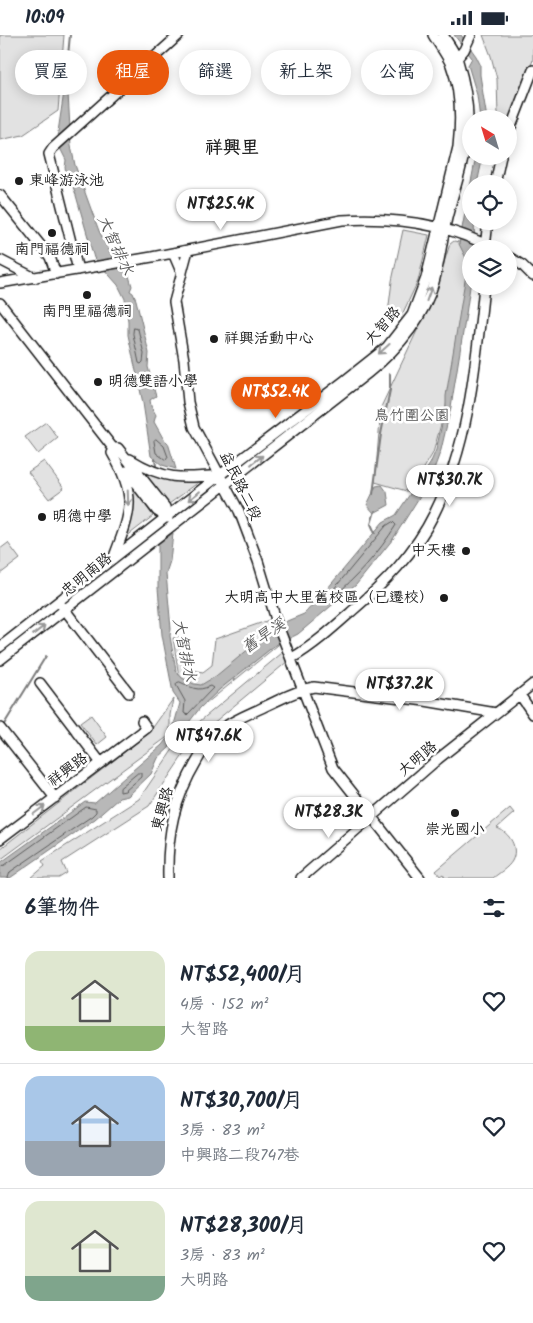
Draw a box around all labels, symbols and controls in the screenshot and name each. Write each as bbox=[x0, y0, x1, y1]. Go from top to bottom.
text: 10:09 bbox=[25, 3, 65, 33]
chip: 買屋 bbox=[15, 50, 87, 95]
chip: 租屋 bbox=[97, 50, 169, 95]
chip: 篩選 bbox=[179, 50, 251, 95]
chip: 新上架 bbox=[261, 50, 351, 95]
chip: 公寓 bbox=[361, 50, 433, 95]
north arrow bbox=[462, 110, 518, 165]
map controls bbox=[462, 110, 517, 295]
district label: 祥興里 bbox=[205, 134, 259, 163]
place label: 東峰游泳池 bbox=[29, 169, 104, 193]
marker: 東峰游泳池 bbox=[13, 175, 25, 187]
button: locate bbox=[462, 175, 517, 230]
pin: NT$25.4K bbox=[169, 189, 273, 231]
text: NT$25.4K bbox=[187, 192, 255, 217]
water label: 大智排水 bbox=[90, 211, 140, 280]
marker: 南門福德祠 bbox=[46, 227, 58, 239]
place label: 南門福德祠 bbox=[14, 238, 90, 262]
button: layers bbox=[462, 240, 517, 295]
one-way arrow bbox=[425, 287, 434, 303]
marker: 南門里福德祠 bbox=[81, 289, 93, 301]
place label: 南門里福德祠 bbox=[42, 300, 132, 324]
street label: 大智路 bbox=[359, 301, 407, 351]
place label: 祥興活動中心 bbox=[224, 327, 314, 351]
marker: 祥興活動中心 bbox=[208, 333, 220, 345]
one-way arrow bbox=[377, 343, 390, 355]
place label: 明德雙語小學 bbox=[108, 370, 198, 394]
marker: 明德雙語小學 bbox=[92, 376, 104, 388]
pin: NT$52.4K bbox=[224, 377, 328, 419]
text: NT$52.4K bbox=[242, 380, 310, 405]
park label: 鳥竹圍公園 bbox=[374, 404, 450, 428]
street label: 益民路二段 bbox=[213, 447, 267, 525]
one-way arrow bbox=[250, 455, 263, 466]
pin: NT$30.7K bbox=[398, 465, 502, 507]
text: NT$30.7K bbox=[417, 468, 483, 493]
one-way arrow bbox=[124, 490, 133, 506]
one-way arrow bbox=[187, 490, 200, 501]
place label: 明德中學 bbox=[52, 505, 112, 529]
marker: 明德中學 bbox=[36, 511, 48, 523]
place label: 中天樓 bbox=[411, 539, 456, 563]
marker: 中天樓 bbox=[460, 545, 472, 557]
street label: 忠明南路 bbox=[56, 547, 118, 603]
place label: 大明高中大里舊校區（已遷校） bbox=[224, 586, 434, 610]
marker: 大明高中大里舊校區（已遷校） bbox=[438, 592, 450, 604]
water label: 舊旱溪 bbox=[237, 612, 292, 660]
water label: 大智排水 bbox=[166, 616, 203, 685]
one-way arrow bbox=[32, 625, 45, 636]
pin: NT$37.2K bbox=[348, 669, 452, 711]
text: NT$37.2K bbox=[366, 672, 434, 697]
pin: NT$47.6K bbox=[157, 721, 261, 763]
text: NT$47.6K bbox=[176, 724, 242, 749]
street label: 大明路 bbox=[393, 735, 443, 783]
street label: 祥興路 bbox=[43, 747, 93, 793]
street label: 東興路 bbox=[146, 784, 180, 834]
pin: NT$28.3K bbox=[277, 797, 381, 839]
text: NT$28.3K bbox=[294, 800, 364, 825]
one-way arrow bbox=[32, 805, 46, 815]
marker: 崇光國小 bbox=[449, 807, 461, 819]
place label: 崇光國小 bbox=[425, 818, 485, 842]
text: 6筆物件 bbox=[25, 892, 99, 925]
icon: filters bbox=[480, 894, 508, 922]
text: NT$52,400/月 bbox=[180, 959, 305, 992]
icon: home bbox=[65, 971, 125, 1031]
icon: heart bbox=[480, 987, 508, 1015]
text: 4房 · 152 m² bbox=[180, 992, 268, 1017]
text: 大智路 bbox=[180, 1017, 228, 1042]
text: NT$30,700/月 bbox=[180, 1085, 303, 1118]
icon: home bbox=[65, 1096, 125, 1156]
icon: heart bbox=[480, 1112, 508, 1140]
text: 3房 · 83 m² bbox=[180, 1118, 265, 1143]
text: 中興路二段747巷 bbox=[180, 1143, 300, 1168]
text: NT$28,300/月 bbox=[180, 1210, 307, 1243]
icon: home bbox=[65, 1221, 125, 1281]
icon: heart bbox=[480, 1237, 508, 1265]
text: 3房 · 83 m² bbox=[180, 1243, 265, 1268]
text: 大明路 bbox=[180, 1268, 228, 1293]

